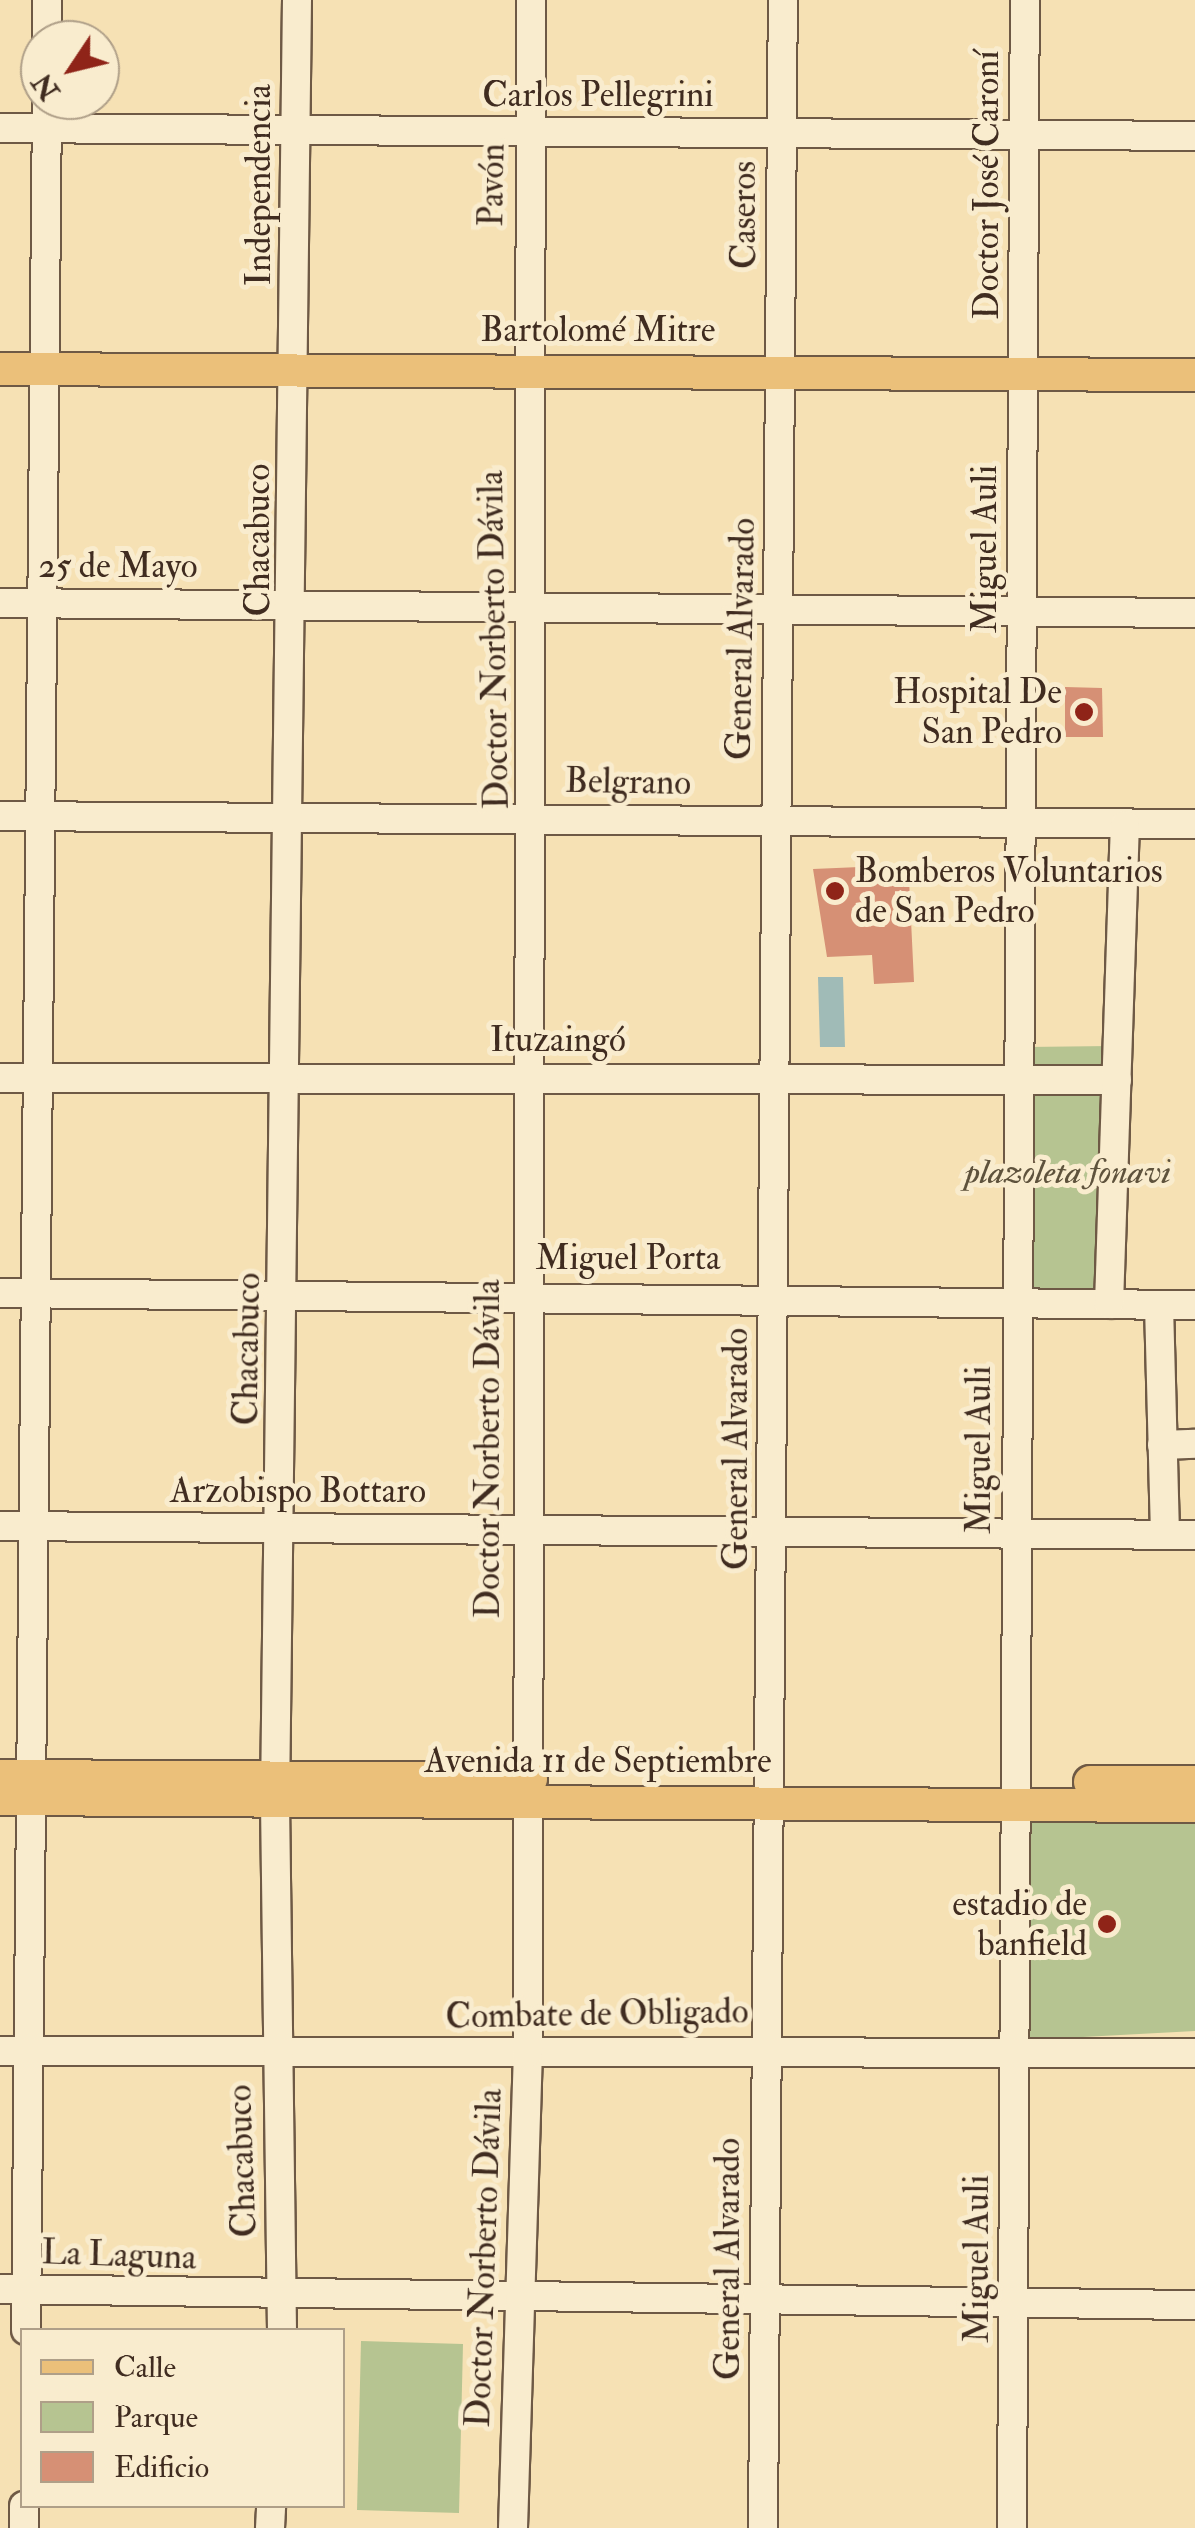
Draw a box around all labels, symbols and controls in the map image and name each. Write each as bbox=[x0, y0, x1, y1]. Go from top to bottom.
north arrow bbox=[20, 20, 120, 120]
street label: Doctor José Caroní bbox=[966, 50, 1008, 320]
text: N bbox=[25, 66, 68, 107]
street label: Carlos Pellegrini bbox=[482, 74, 714, 116]
street label: Independencia bbox=[238, 84, 280, 286]
street label: Pavón bbox=[470, 143, 514, 227]
street label: Caseros bbox=[723, 161, 765, 269]
street label: Bartolomé Mitre bbox=[481, 309, 715, 351]
street label: Chacabuco bbox=[237, 464, 279, 616]
street label: Miguel Auli bbox=[964, 465, 1006, 633]
street label: Doctor Norberto Dávila bbox=[470, 470, 518, 810]
street label: General Alvarado bbox=[718, 517, 764, 761]
street label: 25 de Mayo bbox=[38, 545, 198, 587]
place label: Hospital De San Pedro bbox=[893, 671, 1062, 753]
marker: Hospital De San Pedro bbox=[1071, 699, 1097, 725]
street label: Belgrano bbox=[565, 760, 691, 804]
place label: Bomberos Voluntarios de San Pedro bbox=[855, 850, 1163, 932]
marker: Bomberos Voluntarios de San Pedro bbox=[824, 880, 846, 902]
street label: Ituzaingó bbox=[490, 1019, 626, 1061]
park label: plazoleta fonavi bbox=[965, 1151, 1171, 1193]
street label: Miguel Porta bbox=[536, 1237, 720, 1279]
street label: Chacabuco bbox=[225, 1272, 269, 1426]
street label: Doctor Norberto Dávila bbox=[467, 1280, 509, 1618]
street label: General Alvarado bbox=[715, 1328, 757, 1570]
street label: Miguel Auli bbox=[958, 1366, 1000, 1534]
street label: Arzobispo Bottaro bbox=[170, 1470, 426, 1512]
street label: Avenida 11 de Septiembre bbox=[424, 1740, 772, 1782]
place label: estadio de banfield bbox=[952, 1883, 1087, 1965]
marker: estadio de banfield bbox=[1096, 1913, 1118, 1935]
street label: Combate de Obligado bbox=[445, 1990, 749, 2038]
street label: Chacabuco bbox=[218, 2084, 266, 2238]
street label: Doctor Norberto Dávila bbox=[457, 2088, 511, 2428]
street label: General Alvarado bbox=[707, 2138, 749, 2380]
street label: Miguel Auli bbox=[956, 2175, 998, 2343]
street label: La Laguna bbox=[41, 2231, 197, 2279]
legend bbox=[20, 2328, 345, 2508]
text: Calle bbox=[114, 2349, 176, 2386]
text: Parque bbox=[114, 2399, 198, 2436]
text: Edificio bbox=[114, 2449, 209, 2486]

